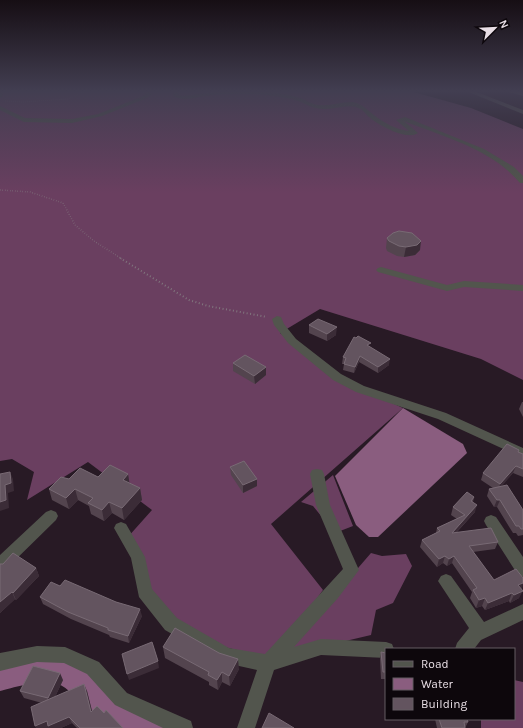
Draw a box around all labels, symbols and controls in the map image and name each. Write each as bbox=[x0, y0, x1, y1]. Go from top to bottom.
north arrow bbox=[475, 8, 515, 48]
text: N bbox=[496, 18, 511, 30]
legend bbox=[385, 648, 515, 720]
text: Road bbox=[421, 657, 449, 671]
text: Water bbox=[421, 677, 454, 691]
text: Building bbox=[421, 697, 468, 711]

